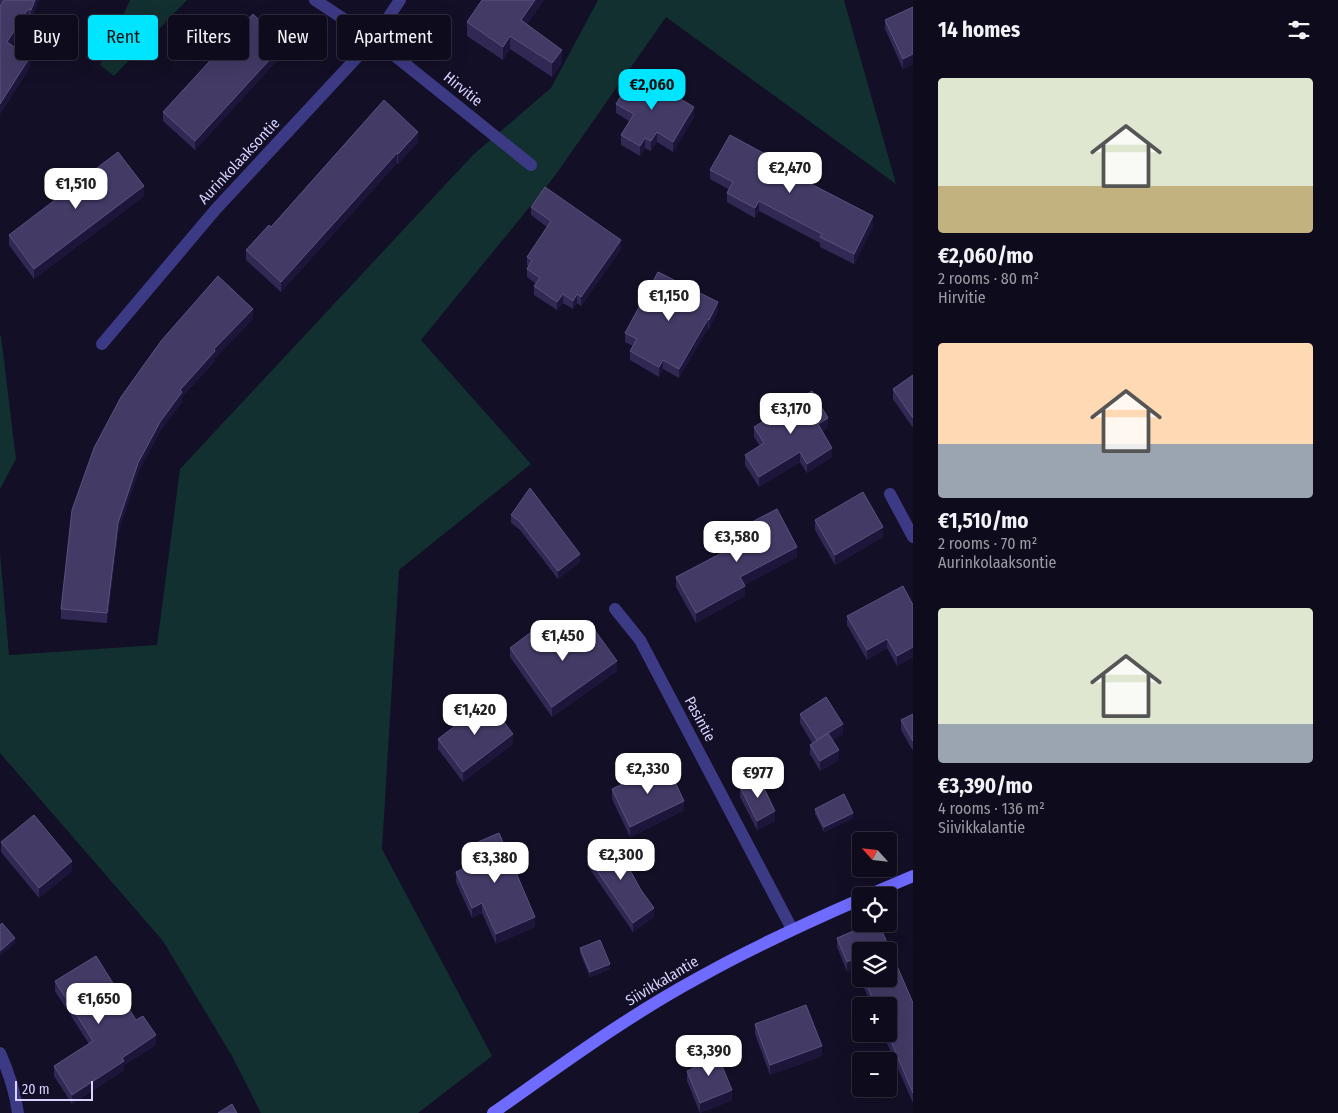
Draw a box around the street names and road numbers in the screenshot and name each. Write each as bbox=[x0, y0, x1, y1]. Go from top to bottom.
street label: Hirvitie bbox=[440, 68, 486, 110]
street label: Aurinkolaaksontie bbox=[195, 114, 283, 208]
street label: Pasintie bbox=[681, 693, 719, 745]
street label: Siivikkalantie bbox=[622, 952, 702, 1010]

